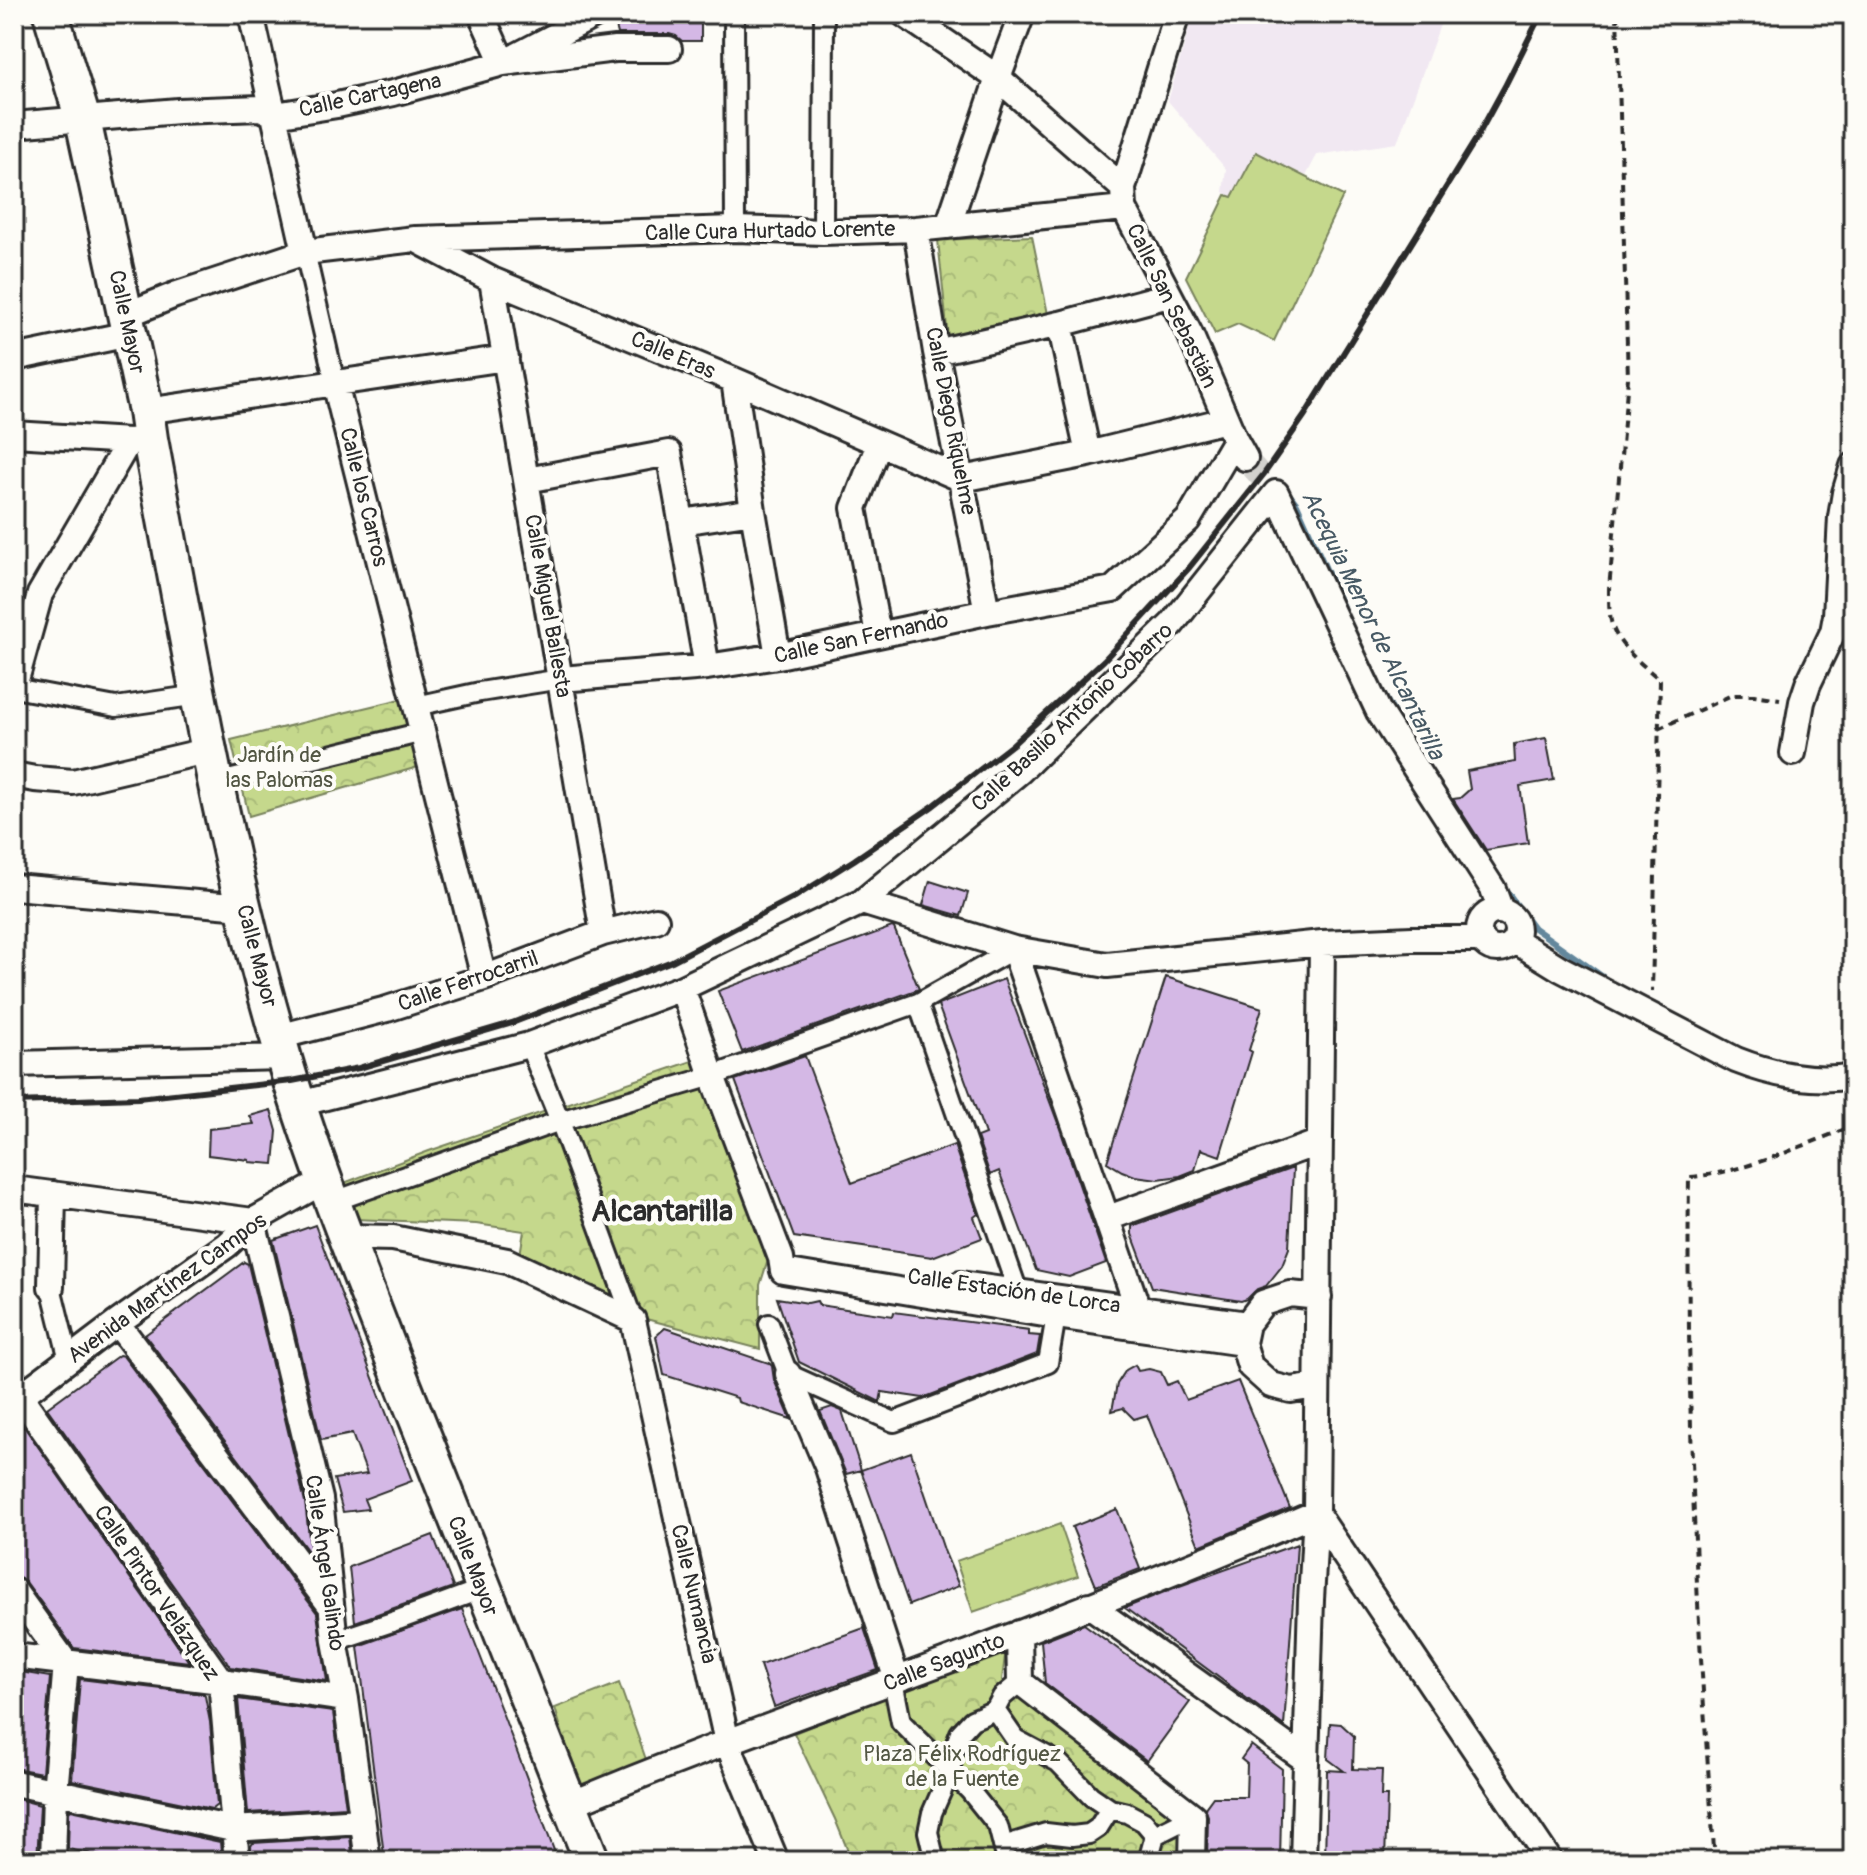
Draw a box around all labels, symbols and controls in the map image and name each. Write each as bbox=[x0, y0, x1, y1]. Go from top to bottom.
street label: Calle Cartagena bbox=[296, 66, 444, 124]
street label: Calle Cura Hurtado Lorente bbox=[645, 215, 895, 247]
street label: Calle San Sebastián bbox=[1120, 219, 1224, 393]
street label: Calle Mayor bbox=[102, 268, 152, 376]
street label: Calle Eras bbox=[626, 325, 720, 385]
street label: Calle Diego Riquelme bbox=[919, 325, 983, 517]
street label: Calle los Carros bbox=[333, 425, 395, 570]
water label: Acequia Menor de Alcantarilla bbox=[1295, 486, 1452, 766]
street label: Calle Miguel Ballesta bbox=[518, 512, 578, 700]
street label: Calle San Fernando bbox=[771, 606, 951, 670]
street label: Calle Basilio Antonio Cobarro bbox=[965, 616, 1179, 818]
park label: Jardín de las Palomas bbox=[225, 741, 333, 794]
street label: Calle Mayor bbox=[230, 902, 284, 1010]
street label: Calle Ferrocarril bbox=[394, 944, 542, 1018]
district label: Alcantarilla bbox=[591, 1193, 733, 1230]
street label: Avenida Martínez Campos bbox=[62, 1206, 272, 1370]
street label: Calle Estación de Lorca bbox=[906, 1262, 1122, 1320]
street label: Calle Ángel Galindo bbox=[299, 1473, 351, 1653]
street label: Calle Pintor Velázquez bbox=[88, 1500, 226, 1686]
street label: Calle Mayor bbox=[441, 1512, 505, 1620]
street label: Calle Numancia bbox=[664, 1522, 724, 1666]
street label: Calle Sagunto bbox=[879, 1626, 1009, 1698]
park label: Plaza Félix Rodríguez de la Fuente bbox=[863, 1740, 1061, 1793]

